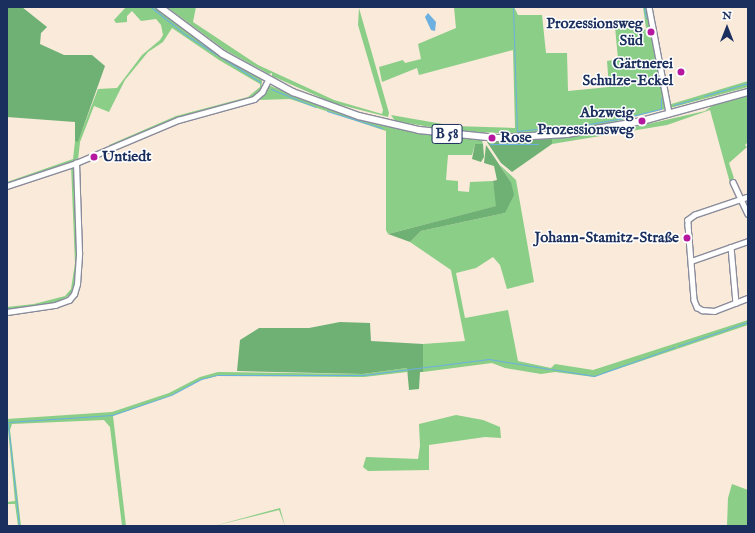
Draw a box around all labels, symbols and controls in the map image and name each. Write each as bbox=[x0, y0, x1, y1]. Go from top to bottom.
north arrow bbox=[707, 8, 747, 48]
text: N bbox=[722, 9, 732, 23]
place label: Prozessionsweg Süd bbox=[546, 14, 643, 49]
marker: Prozessionsweg Süd bbox=[646, 27, 656, 37]
place label: Gärtnerei Schulze-Eckel bbox=[583, 54, 673, 89]
marker: Gärtnerei Schulze-Eckel bbox=[676, 67, 686, 77]
place label: Abzweig Prozessionsweg bbox=[537, 103, 634, 138]
marker: Abzweig Prozessionsweg bbox=[637, 116, 647, 126]
road number: B 58 bbox=[431, 122, 463, 146]
place label: Rose bbox=[500, 129, 532, 147]
marker: Rose bbox=[487, 133, 497, 143]
place label: Untiedt bbox=[102, 148, 151, 166]
marker: Untiedt bbox=[89, 152, 99, 162]
place label: Johann-Stamitz-Straße bbox=[534, 229, 679, 247]
marker: Johann-Stamitz-Straße bbox=[682, 233, 692, 243]

